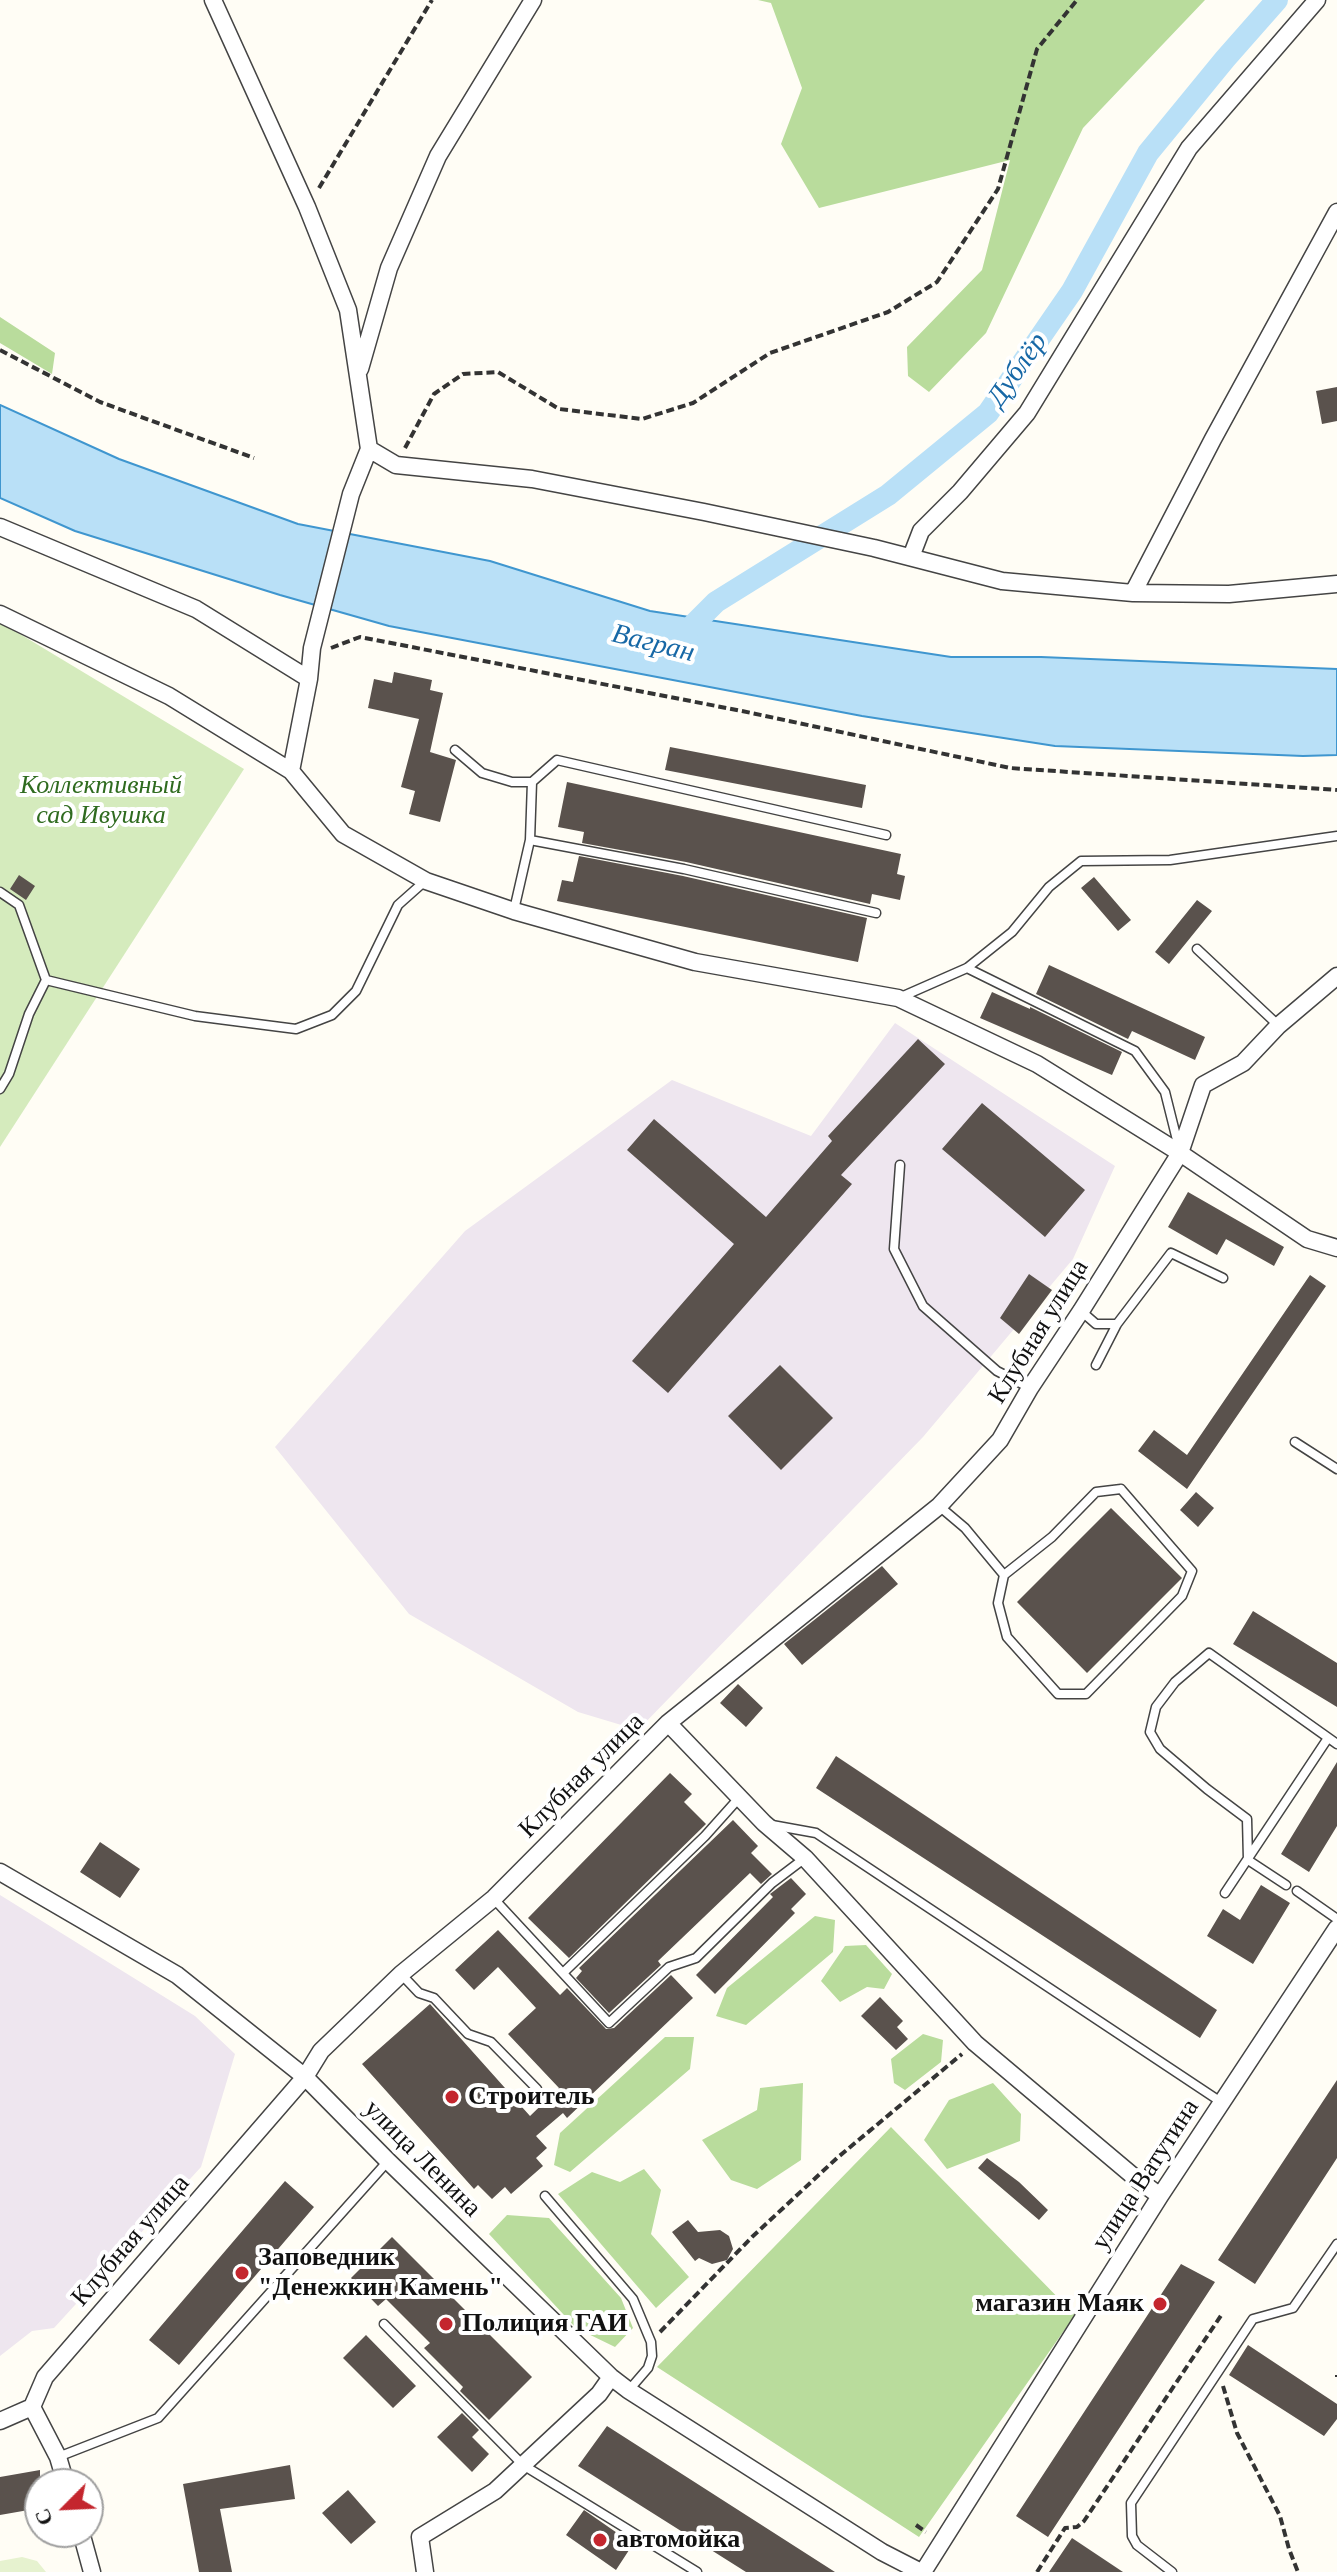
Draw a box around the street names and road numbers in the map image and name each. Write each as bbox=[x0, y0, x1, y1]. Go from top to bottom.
street label: Клубная улица bbox=[982, 1254, 1096, 1410]
street label: Клубная улица bbox=[513, 1707, 651, 1845]
street label: улица Ленина bbox=[357, 2094, 487, 2224]
street label: улица Ватутина bbox=[1086, 2094, 1206, 2256]
street label: Клубная улица bbox=[65, 2169, 197, 2313]

